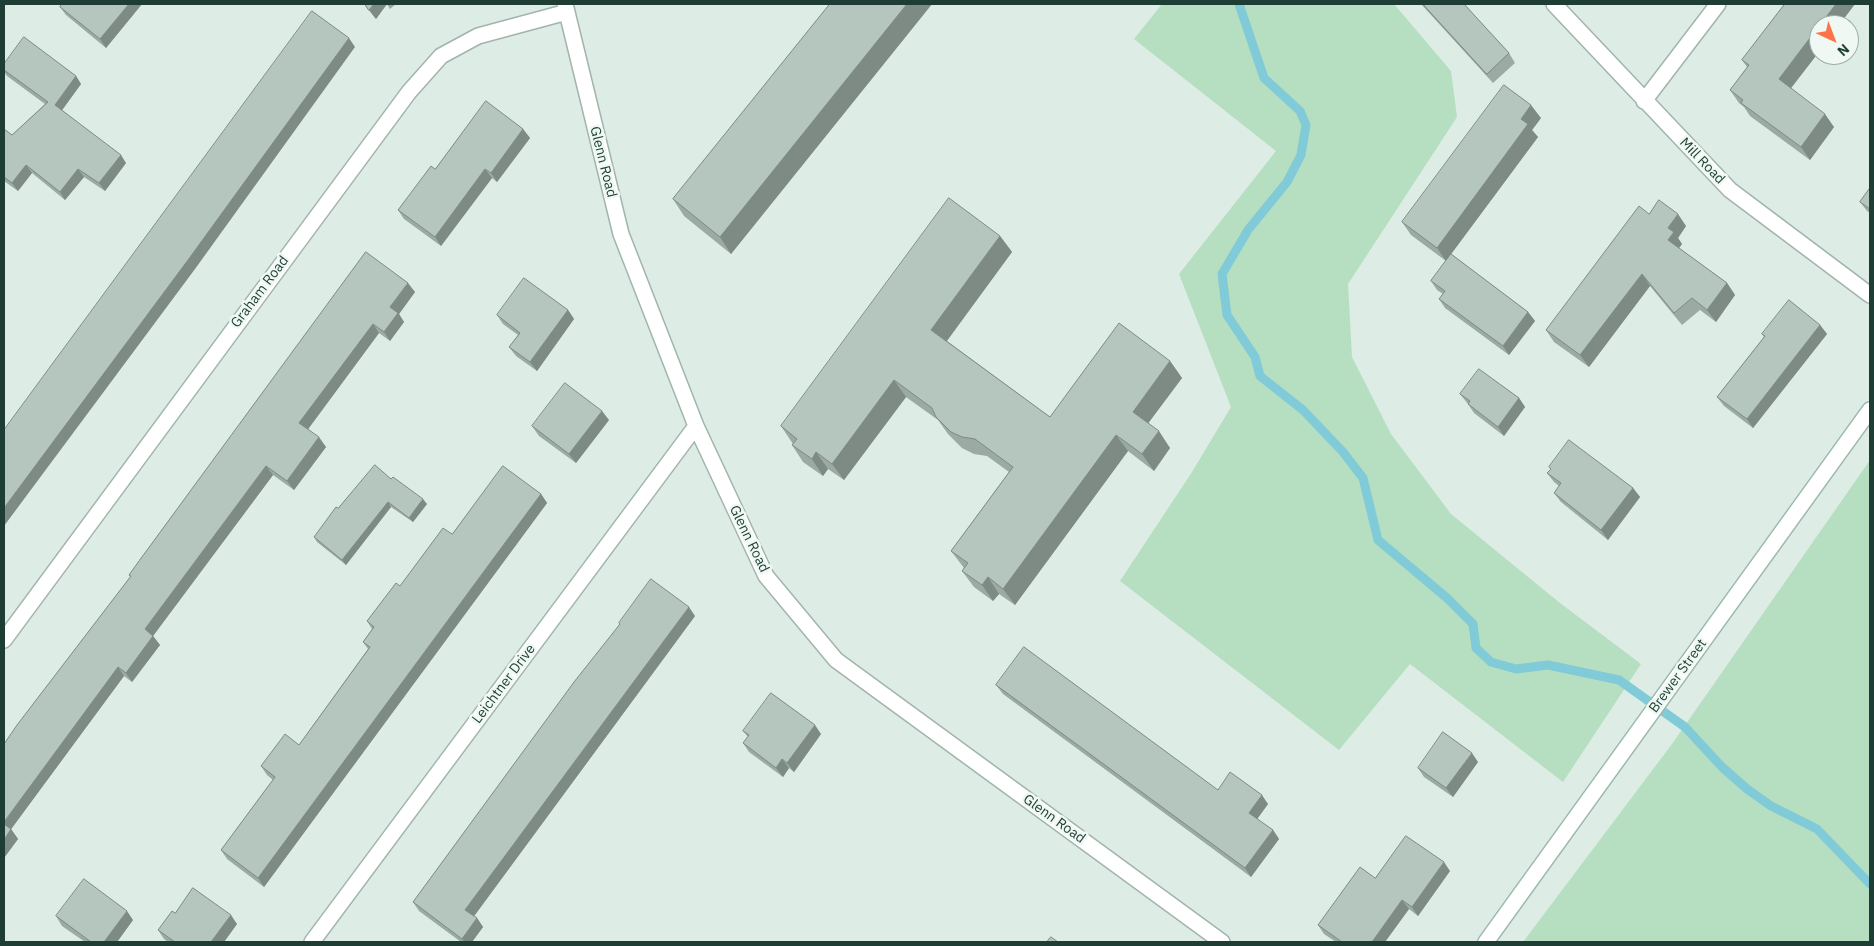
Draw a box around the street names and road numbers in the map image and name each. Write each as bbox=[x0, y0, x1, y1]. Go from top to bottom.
street label: Glenn Road bbox=[586, 125, 620, 199]
street label: Mill Road bbox=[1676, 134, 1728, 188]
street label: Graham Road bbox=[228, 253, 292, 331]
street label: Glenn Road bbox=[726, 503, 772, 575]
street label: Brewer Street bbox=[1646, 636, 1710, 716]
street label: Leichtner Drive bbox=[469, 641, 539, 727]
street label: Glenn Road bbox=[1020, 791, 1088, 847]

